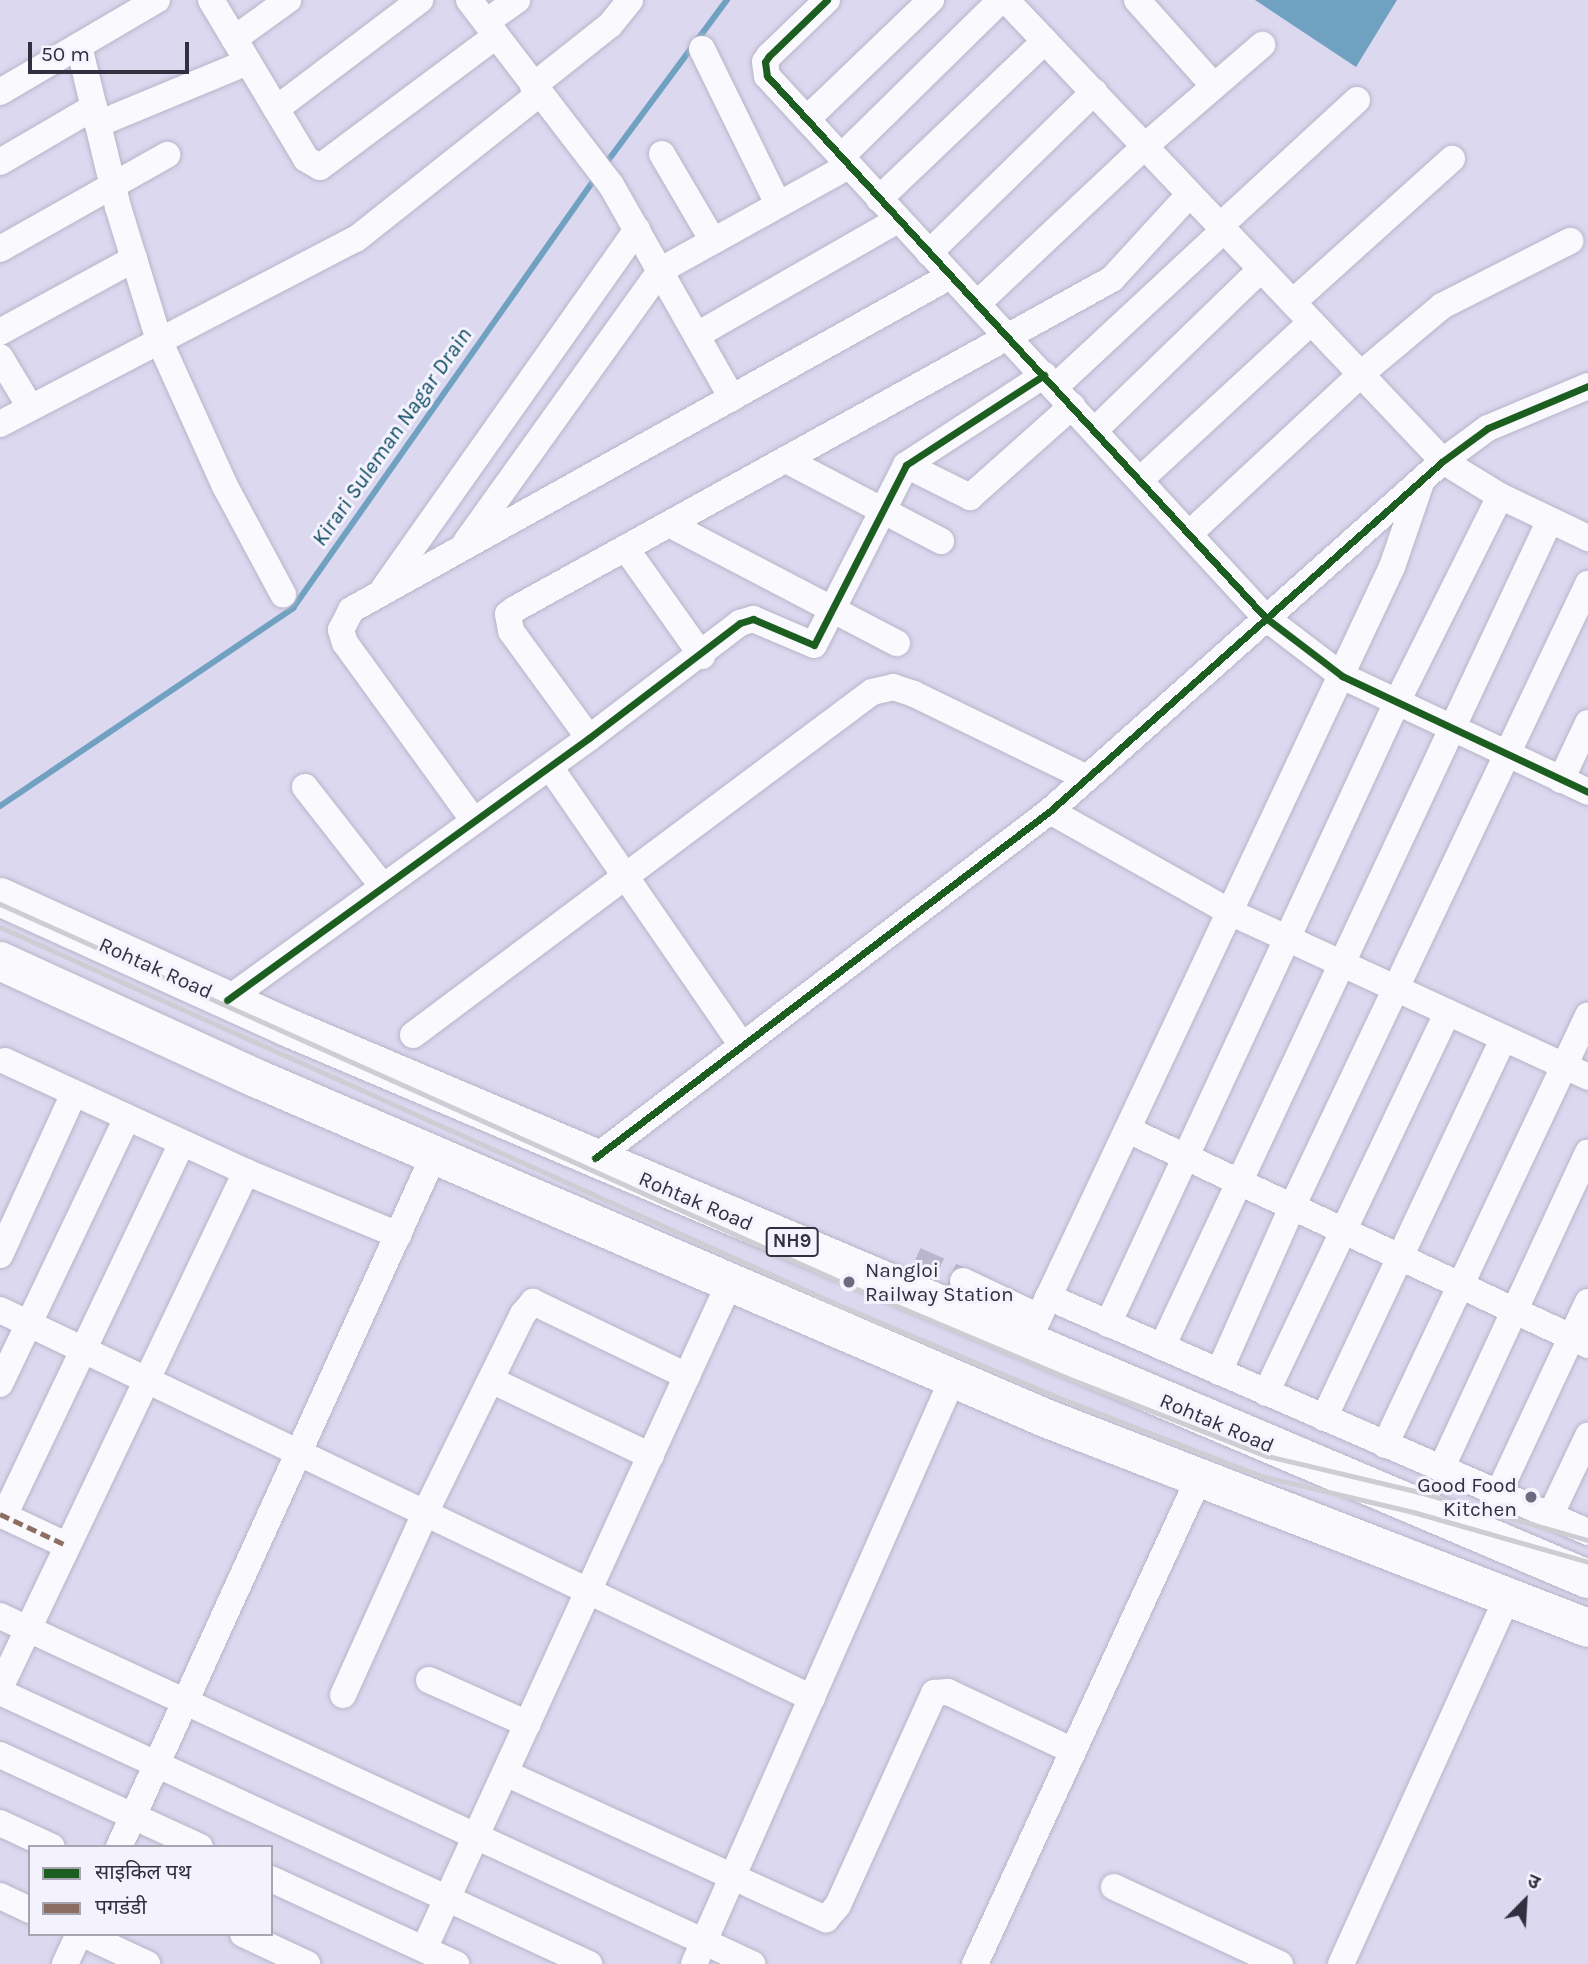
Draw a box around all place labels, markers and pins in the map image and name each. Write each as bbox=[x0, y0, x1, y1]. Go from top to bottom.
place label: Nangloi Railway Station bbox=[865, 1257, 1014, 1307]
marker: Nangloi Railway Station bbox=[839, 1272, 859, 1292]
place label: Good Food Kitchen bbox=[1417, 1472, 1517, 1522]
marker: Good Food Kitchen bbox=[1523, 1489, 1539, 1505]

